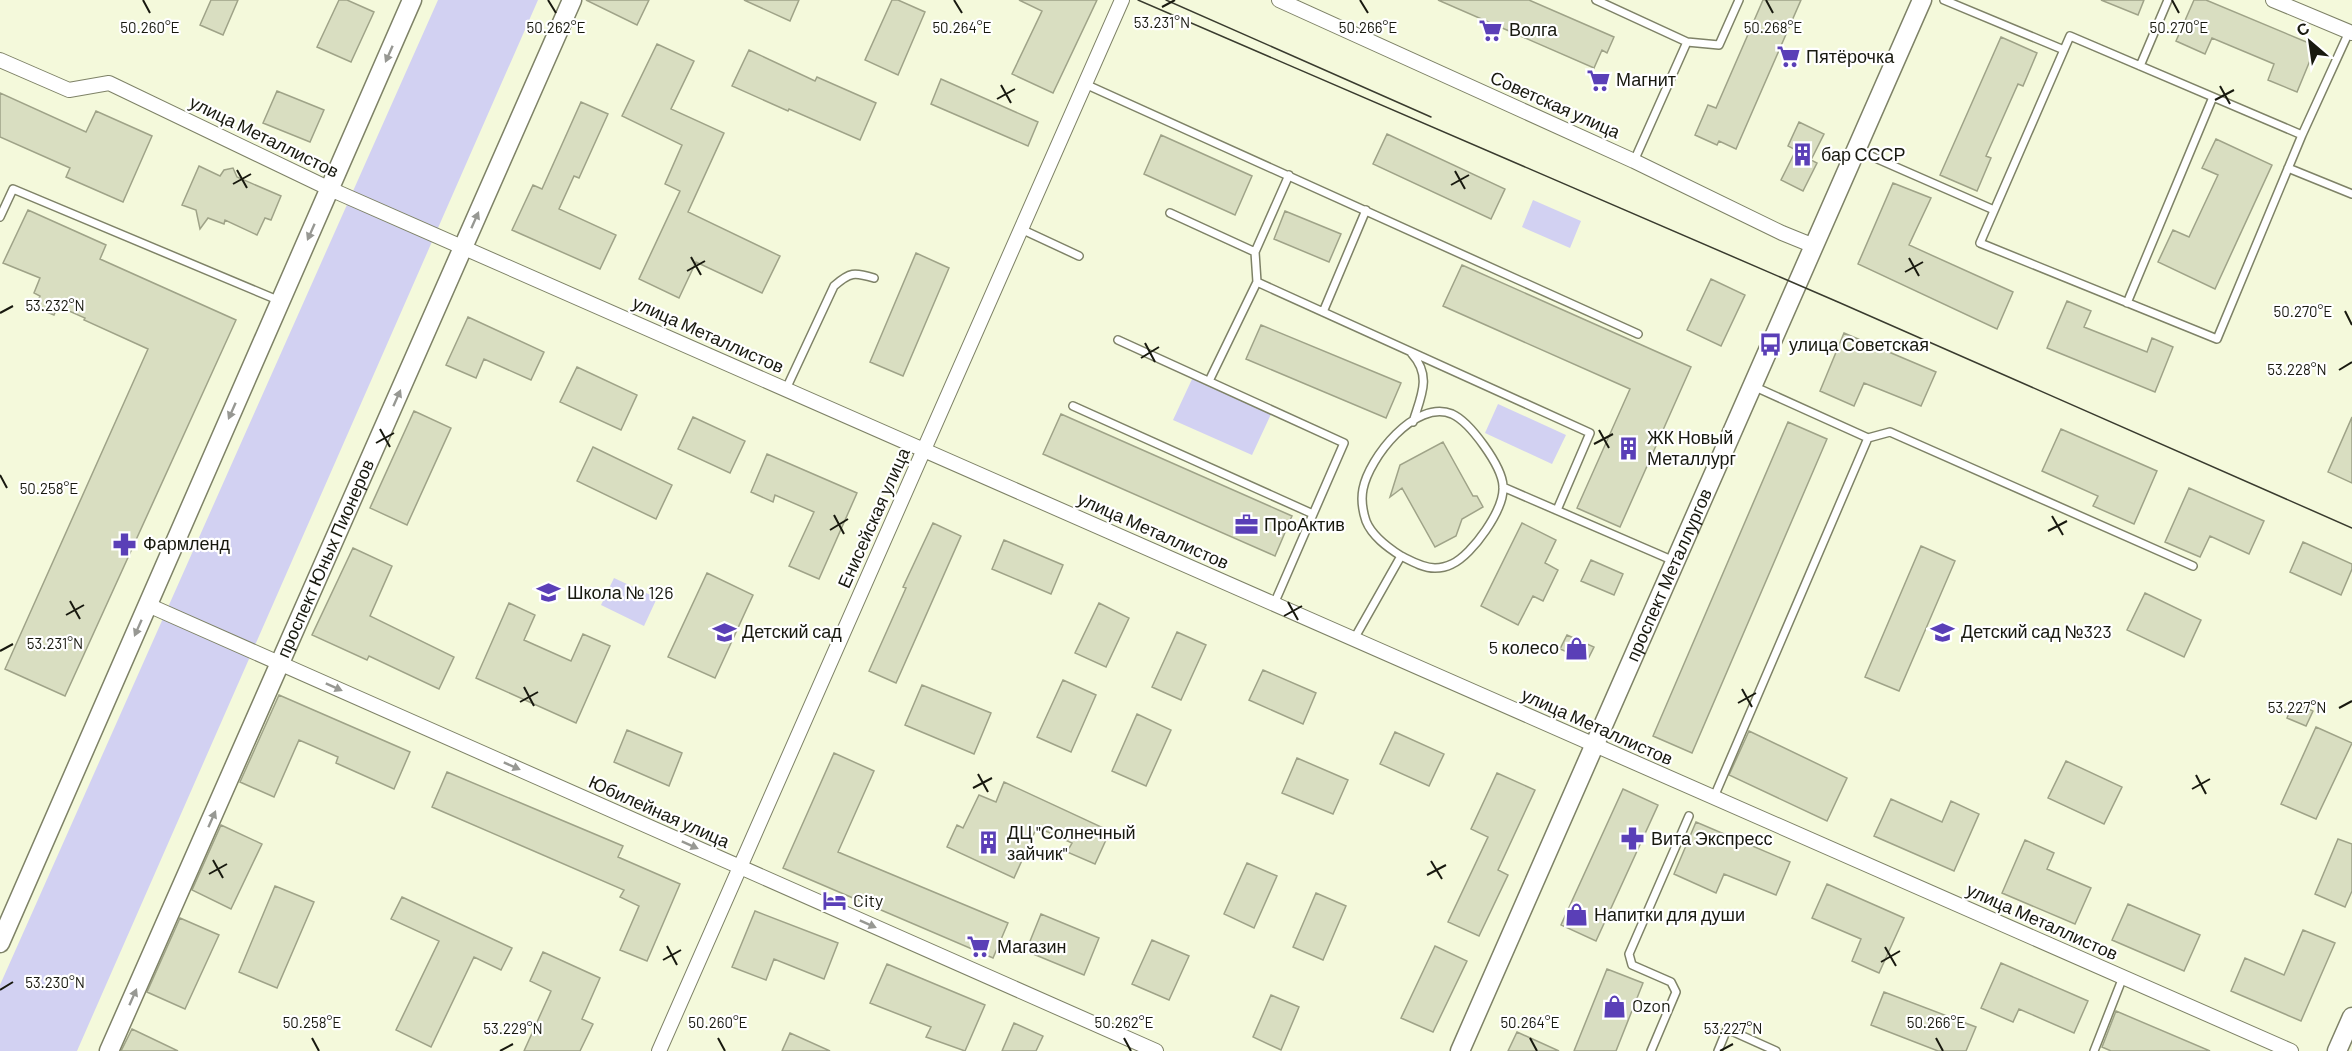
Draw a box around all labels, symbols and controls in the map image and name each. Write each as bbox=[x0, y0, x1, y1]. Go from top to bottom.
north arrow bbox=[2280, 12, 2340, 72]
text: 53.231°N bbox=[1134, 13, 1190, 31]
supermarket icon: Волга bbox=[1478, 17, 1504, 43]
text: С bbox=[2293, 17, 2313, 40]
text: 50.260°E bbox=[120, 18, 180, 36]
text: 50.262°E bbox=[527, 18, 585, 36]
text: 50.264°E bbox=[932, 18, 992, 36]
text: 50.266°E bbox=[1339, 18, 1397, 36]
place label: Волга bbox=[1509, 18, 1558, 40]
text: 50.268°E bbox=[1744, 18, 1802, 36]
text: 50.270°E bbox=[2150, 18, 2208, 36]
supermarket icon: Пятёрочка bbox=[1775, 44, 1801, 70]
one-way arrow bbox=[384, 45, 393, 62]
place label: Пятёрочка bbox=[1806, 45, 1895, 67]
street label: Советская улица bbox=[1487, 66, 1625, 143]
supermarket icon: Магнит bbox=[1585, 67, 1611, 93]
place label: Магнит bbox=[1616, 68, 1676, 90]
street label: улица Металлистов bbox=[186, 90, 343, 182]
building icon: бар СССР bbox=[1790, 142, 1816, 168]
place label: бар СССР bbox=[1821, 143, 1906, 165]
one-way arrow bbox=[471, 211, 480, 228]
one-way arrow bbox=[306, 224, 315, 241]
street label: улица Металлистов bbox=[629, 291, 788, 377]
text: 53.232°N bbox=[25, 296, 85, 314]
text: 50.270°E bbox=[2274, 302, 2332, 320]
bus stop icon: улица Советская bbox=[1758, 332, 1784, 358]
place label: улица Советская bbox=[1789, 333, 1929, 355]
text: 53.228°N bbox=[2267, 360, 2327, 378]
one-way arrow bbox=[392, 389, 402, 407]
one-way arrow bbox=[227, 402, 237, 420]
place label: ЖК Новый Металлург bbox=[1647, 426, 1736, 469]
building icon: ЖК Новый Металлург bbox=[1616, 435, 1642, 461]
street label: Енисейская улица bbox=[832, 443, 914, 591]
street label: проспект Юных Пионеров bbox=[272, 456, 378, 661]
text: 50.258°E bbox=[20, 479, 78, 497]
street label: проспект Металлургов bbox=[1621, 485, 1716, 664]
street label: улица Металлистов bbox=[1074, 487, 1233, 573]
office icon: ПроАктив bbox=[1233, 512, 1259, 538]
place label: ПроАктив bbox=[1264, 513, 1345, 535]
pharmacy icon: Фармленд bbox=[112, 531, 138, 557]
place label: Фармленд bbox=[143, 532, 231, 554]
school or university icon: Школа № 126 bbox=[536, 580, 562, 606]
place label: Школа № 126 bbox=[567, 581, 673, 603]
one-way arrow bbox=[132, 619, 142, 637]
school or university icon: Детский сад bbox=[711, 619, 737, 645]
school or university icon: Детский сад №323 bbox=[1930, 619, 1956, 645]
place label: Детский сад bbox=[742, 620, 842, 642]
place label: Детский сад №323 bbox=[1961, 620, 2112, 642]
text: 53.231°N bbox=[27, 634, 83, 652]
shop icon: 5 колесо bbox=[1564, 635, 1590, 661]
place label: 5 колесо bbox=[1489, 636, 1559, 658]
one-way arrow bbox=[325, 682, 343, 692]
street label: улица Металлистов bbox=[1518, 683, 1677, 769]
text: 53.227°N bbox=[2268, 698, 2326, 716]
one-way arrow bbox=[503, 761, 521, 771]
street label: Юбилейная улица bbox=[586, 770, 734, 852]
one-way arrow bbox=[207, 810, 217, 828]
place label: ДЦ "Солнечный зайчик" bbox=[1007, 821, 1136, 864]
pharmacy icon: Вита Экспресс bbox=[1620, 826, 1646, 852]
place label: Вита Экспресс bbox=[1651, 827, 1773, 849]
building icon: ДЦ "Солнечный зайчик" bbox=[976, 830, 1002, 856]
one-way arrow bbox=[681, 841, 699, 851]
street label: улица Металлистов bbox=[1963, 878, 2122, 964]
hotel icon: City bbox=[822, 888, 848, 914]
place label: City bbox=[853, 889, 883, 911]
shop icon: Напитки для души bbox=[1563, 902, 1589, 928]
place label: Напитки для души bbox=[1594, 903, 1745, 925]
one-way arrow bbox=[860, 920, 877, 929]
supermarket icon: Магазин bbox=[966, 934, 992, 960]
place label: Магазин bbox=[997, 935, 1066, 957]
text: 53.230°N bbox=[25, 973, 85, 991]
one-way arrow bbox=[128, 988, 138, 1006]
shop icon: Ozon bbox=[1601, 993, 1627, 1019]
place label: Ozon bbox=[1632, 994, 1671, 1016]
text: 50.258°E bbox=[283, 1013, 341, 1031]
text: 50.260°E bbox=[688, 1013, 748, 1031]
text: 50.262°E bbox=[1095, 1013, 1153, 1031]
text: 50.264°E bbox=[1500, 1013, 1560, 1031]
text: 50.266°E bbox=[1907, 1013, 1965, 1031]
text: 53.229°N bbox=[483, 1019, 543, 1037]
text: 53.227°N bbox=[1704, 1019, 1762, 1037]

